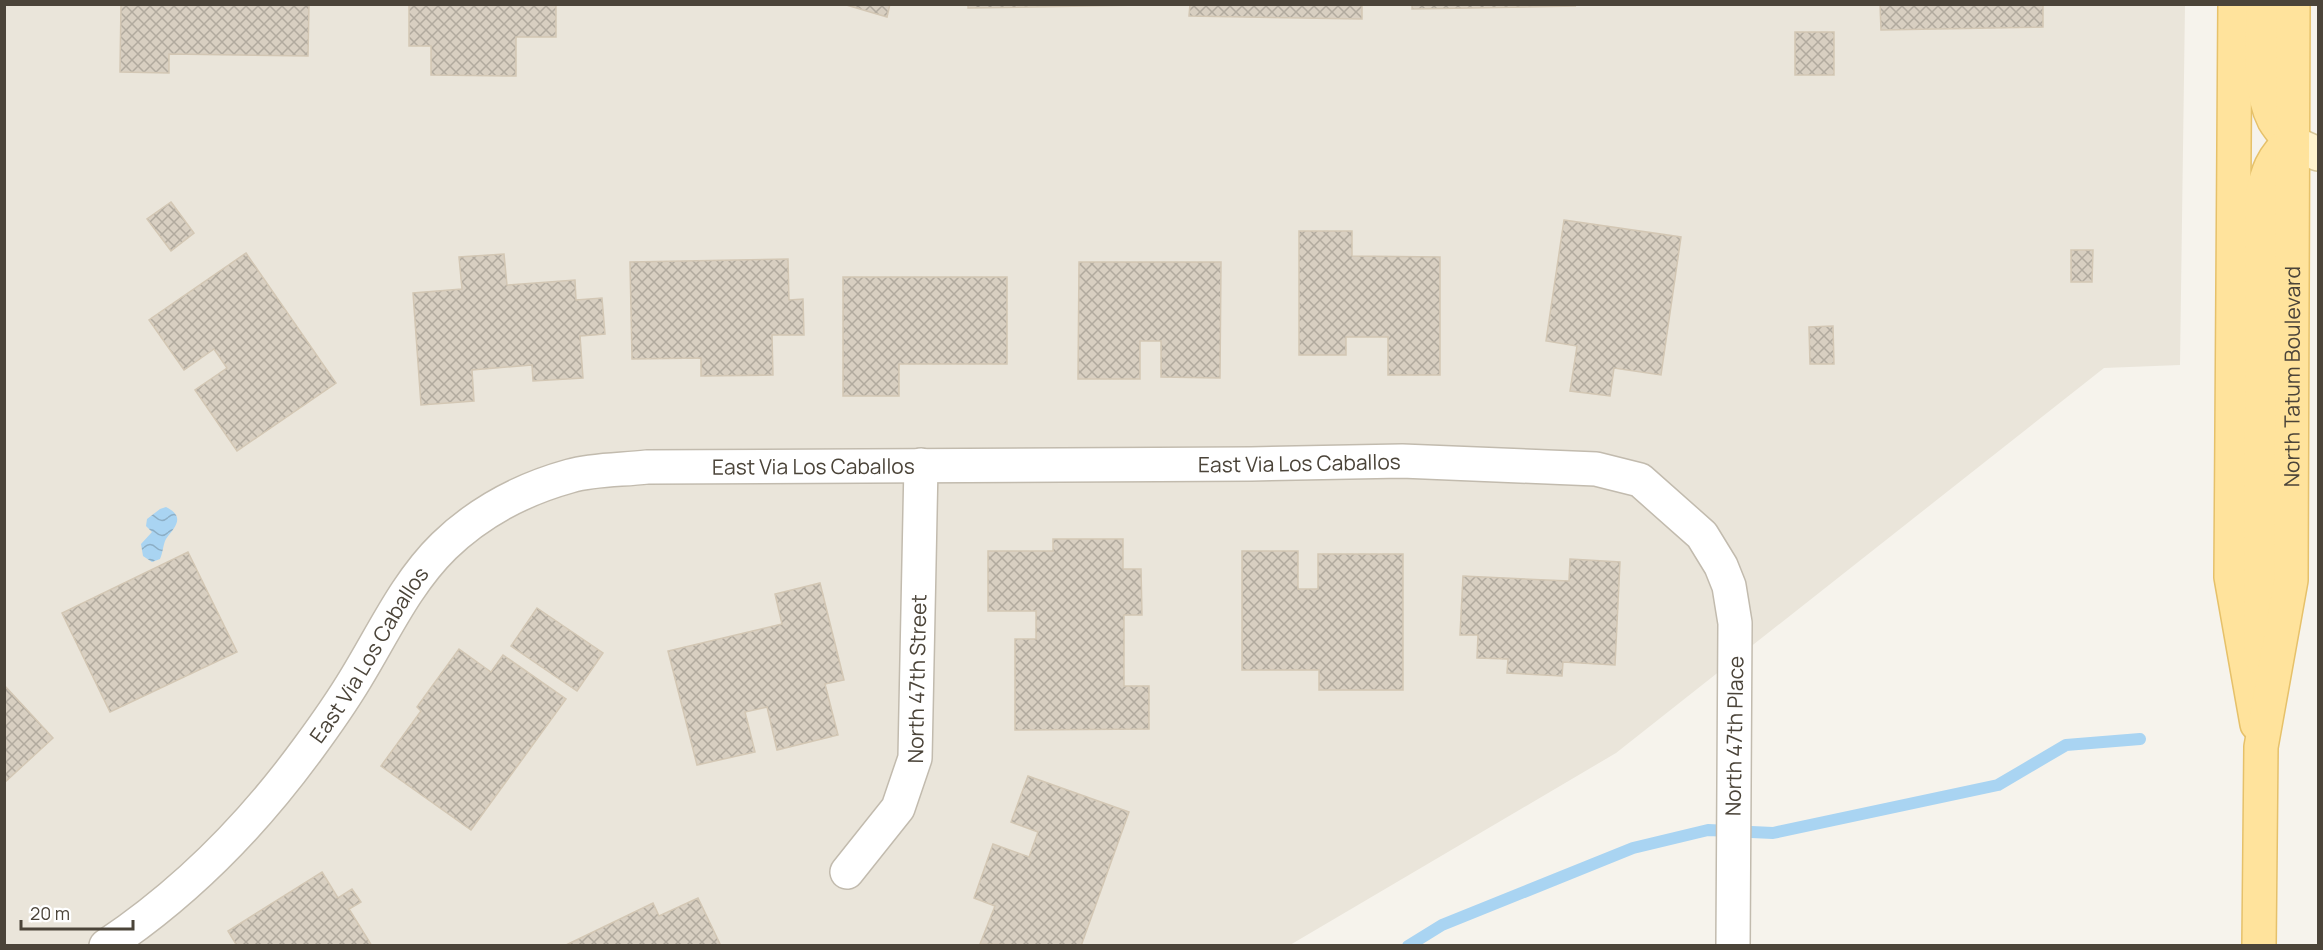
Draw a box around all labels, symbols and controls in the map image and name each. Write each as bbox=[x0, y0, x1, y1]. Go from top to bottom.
street label: North Tatum Boulevard bbox=[2277, 266, 2306, 487]
street label: East Via Los Caballos bbox=[1198, 447, 1401, 478]
street label: East Via Los Caballos bbox=[712, 452, 915, 481]
street label: East Via Los Caballos bbox=[303, 561, 434, 748]
street label: North 47th Street bbox=[901, 594, 932, 764]
street label: North 47th Place bbox=[1719, 656, 1749, 816]
scale bar bbox=[21, 893, 134, 931]
text: 20 m bbox=[30, 901, 70, 925]

